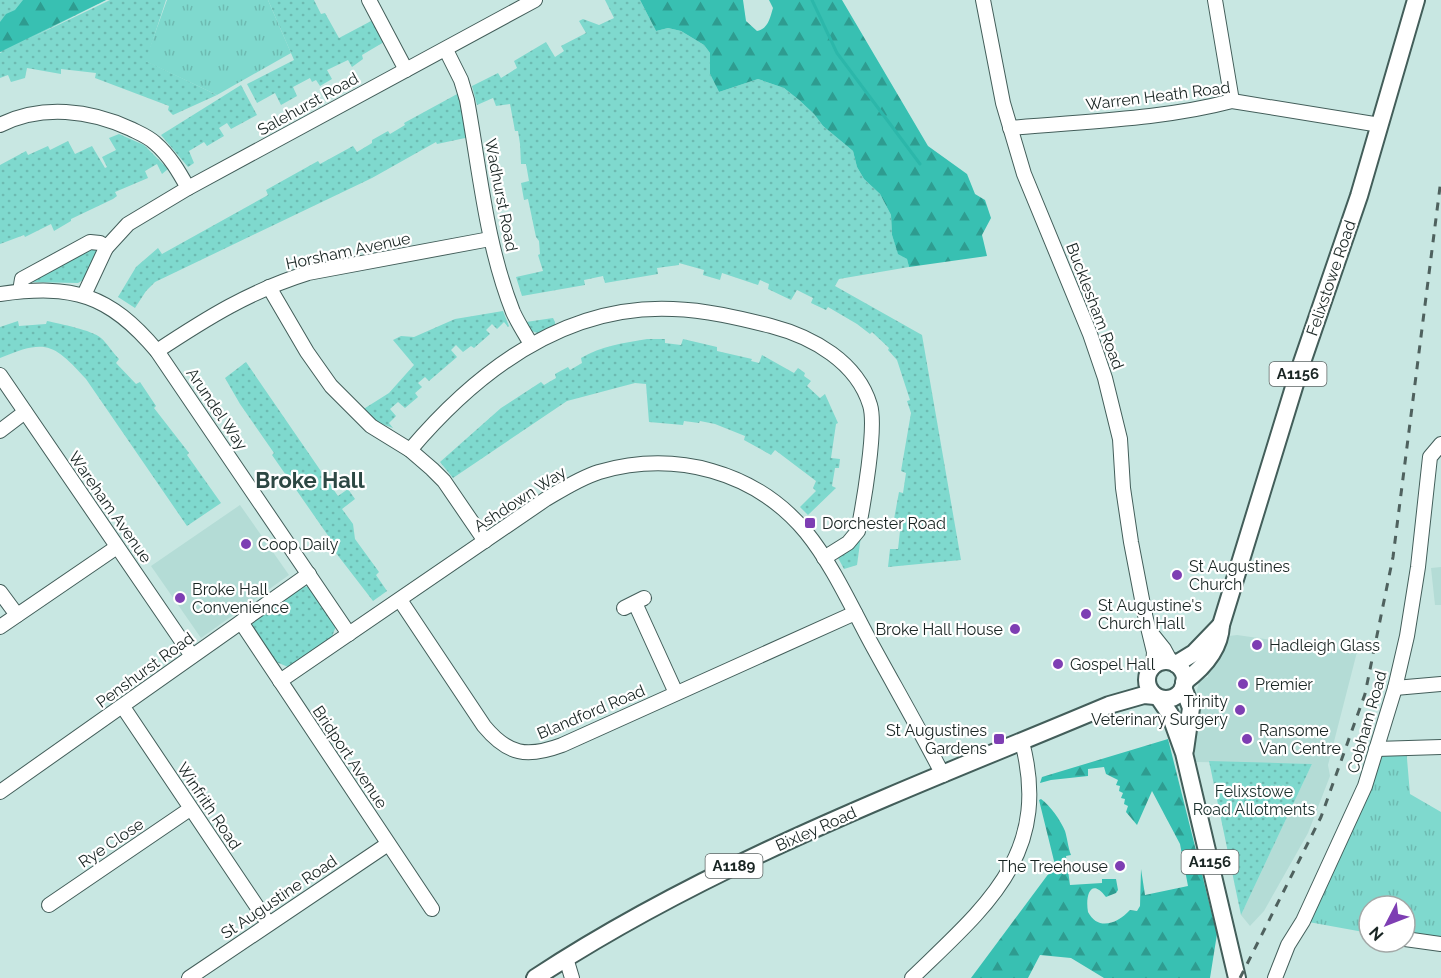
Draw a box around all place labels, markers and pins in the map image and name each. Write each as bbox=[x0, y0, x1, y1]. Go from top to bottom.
place label: Dorchester Road bbox=[822, 514, 946, 533]
marker: Dorchester Road bbox=[803, 516, 817, 530]
place label: Coop Daily bbox=[258, 535, 339, 554]
marker: Coop Daily bbox=[239, 537, 253, 551]
place label: St Augustines Church bbox=[1189, 557, 1290, 594]
marker: St Augustines Church bbox=[1170, 568, 1184, 582]
place label: Broke Hall Convenience bbox=[192, 580, 289, 617]
marker: Broke Hall Convenience bbox=[173, 591, 187, 605]
place label: St Augustine's Church Hall bbox=[1098, 596, 1202, 633]
marker: St Augustine's Church Hall bbox=[1079, 607, 1093, 621]
place label: Broke Hall House bbox=[875, 620, 1003, 639]
marker: Broke Hall House bbox=[1008, 622, 1022, 636]
place label: Hadleigh Glass bbox=[1269, 636, 1380, 655]
marker: Hadleigh Glass bbox=[1250, 638, 1264, 652]
place label: Gospel Hall bbox=[1070, 655, 1156, 674]
marker: Gospel Hall bbox=[1051, 657, 1065, 671]
place label: Premier bbox=[1255, 675, 1313, 694]
marker: Premier bbox=[1236, 677, 1250, 691]
place label: Trinity Veterinary Surgery bbox=[1091, 692, 1228, 729]
marker: Trinity Veterinary Surgery bbox=[1233, 703, 1247, 717]
place label: St Augustines Gardens bbox=[886, 721, 987, 758]
place label: Ransome Van Centre bbox=[1259, 721, 1341, 758]
marker: St Augustines Gardens bbox=[992, 732, 1006, 746]
marker: Ransome Van Centre bbox=[1240, 732, 1254, 746]
place label: The Treehouse bbox=[998, 857, 1108, 876]
marker: The Treehouse bbox=[1113, 859, 1127, 873]

